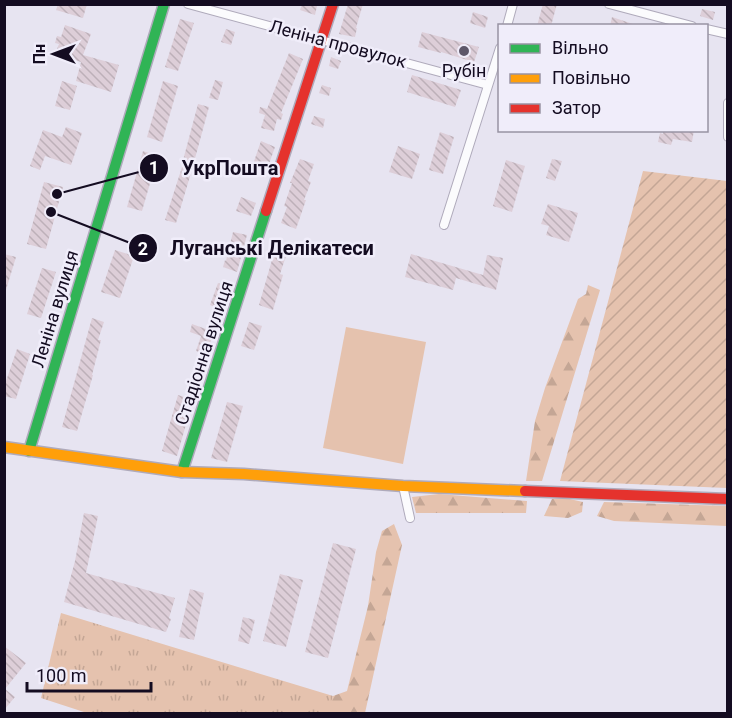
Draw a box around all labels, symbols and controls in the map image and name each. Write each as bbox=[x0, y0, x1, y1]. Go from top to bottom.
street label: Леніна провулок bbox=[267, 15, 409, 72]
north arrow bbox=[24, 24, 84, 84]
legend bbox=[498, 24, 708, 132]
text: Вільно bbox=[552, 37, 608, 58]
text: Пн bbox=[30, 44, 49, 64]
marker: Рубін bbox=[457, 44, 471, 58]
place label: Рубін bbox=[442, 60, 486, 81]
text: Повільно bbox=[552, 67, 631, 88]
text: Затор bbox=[552, 97, 601, 118]
callout: УкрПошта bbox=[139, 149, 290, 187]
text: УкрПошта bbox=[182, 156, 279, 180]
text: 1 bbox=[149, 157, 159, 178]
callout: Луганські Делікатеси bbox=[128, 229, 386, 267]
text: Луганські Делікатеси bbox=[170, 236, 374, 260]
text: 2 bbox=[138, 238, 148, 259]
street label: Леніна вулиця bbox=[27, 248, 82, 370]
street label: Стадіонна вулиця bbox=[170, 278, 237, 428]
scale bar bbox=[27, 655, 152, 693]
text: 100 m bbox=[36, 665, 87, 686]

